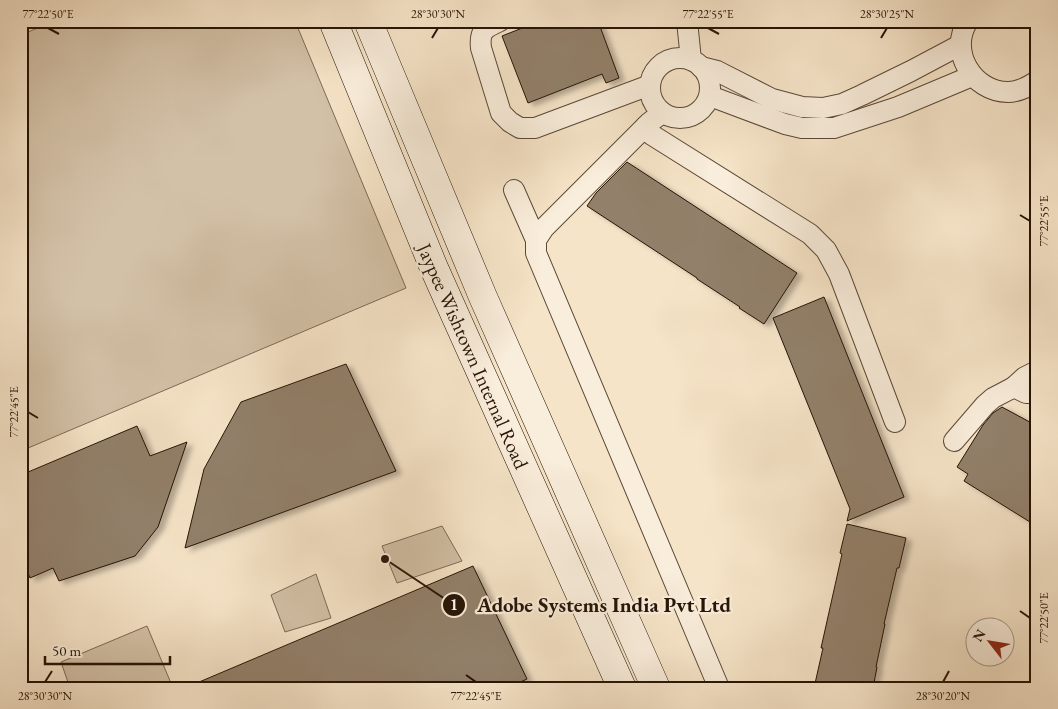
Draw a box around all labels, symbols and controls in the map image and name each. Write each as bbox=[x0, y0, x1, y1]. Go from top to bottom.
text: 77°22'50"E bbox=[22, 6, 74, 22]
text: 28°30'30"N bbox=[411, 6, 465, 22]
text: 77°22'55"E bbox=[682, 6, 734, 22]
text: 28°30'25"N bbox=[860, 6, 914, 22]
text: 77°22'55"E bbox=[1036, 195, 1052, 247]
street label: Jaypee Wishtown Internal Road bbox=[411, 237, 535, 474]
text: 77°22'45"E bbox=[6, 386, 22, 438]
callout: Adobe Systems India Pvt Ltd bbox=[442, 587, 741, 623]
text: Adobe Systems India Pvt Ltd bbox=[476, 591, 732, 618]
text: 77°22'50"E bbox=[1036, 592, 1052, 644]
text: 1 bbox=[450, 595, 458, 614]
north arrow bbox=[966, 616, 1016, 666]
text: N bbox=[968, 625, 990, 645]
scale bar bbox=[45, 634, 170, 666]
text: 50 m bbox=[52, 641, 81, 660]
text: 28°30'30"N bbox=[18, 688, 72, 704]
text: 77°22'45"E bbox=[450, 688, 502, 704]
text: 28°30'20"N bbox=[916, 688, 970, 704]

